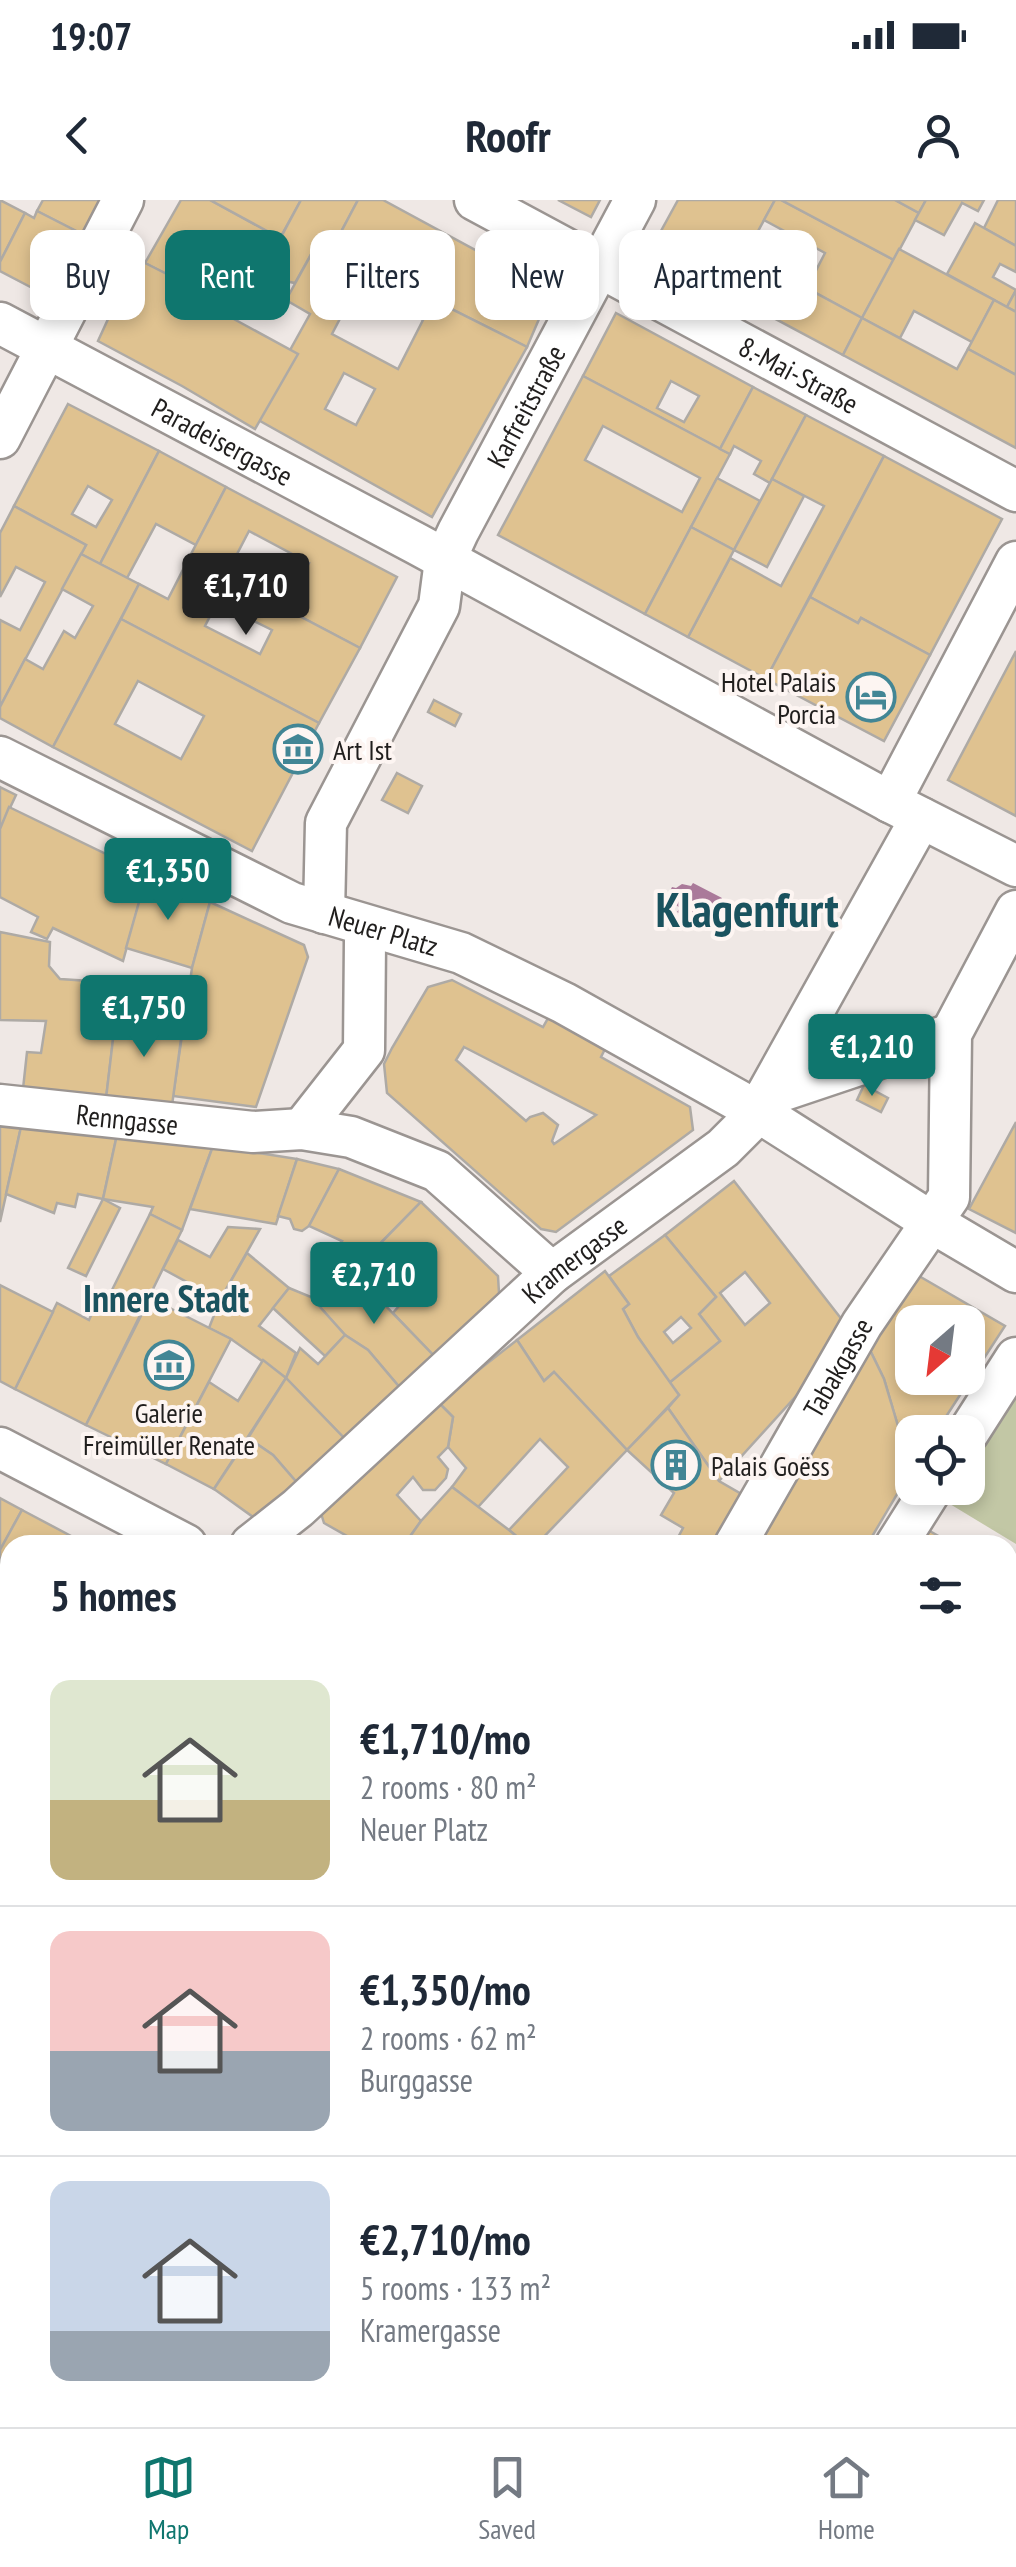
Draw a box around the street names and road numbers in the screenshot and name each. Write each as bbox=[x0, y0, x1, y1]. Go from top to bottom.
street label: 8.-Mai-Straße bbox=[733, 327, 865, 421]
street label: Karfreitstraße bbox=[478, 338, 573, 473]
street label: Paradeisergasse bbox=[146, 389, 299, 493]
street label: Neuer Platz bbox=[325, 896, 443, 964]
street label: Renngasse bbox=[74, 1095, 180, 1142]
street label: Kramergasse bbox=[513, 1206, 634, 1311]
street label: Tabakgasse bbox=[794, 1311, 880, 1424]

